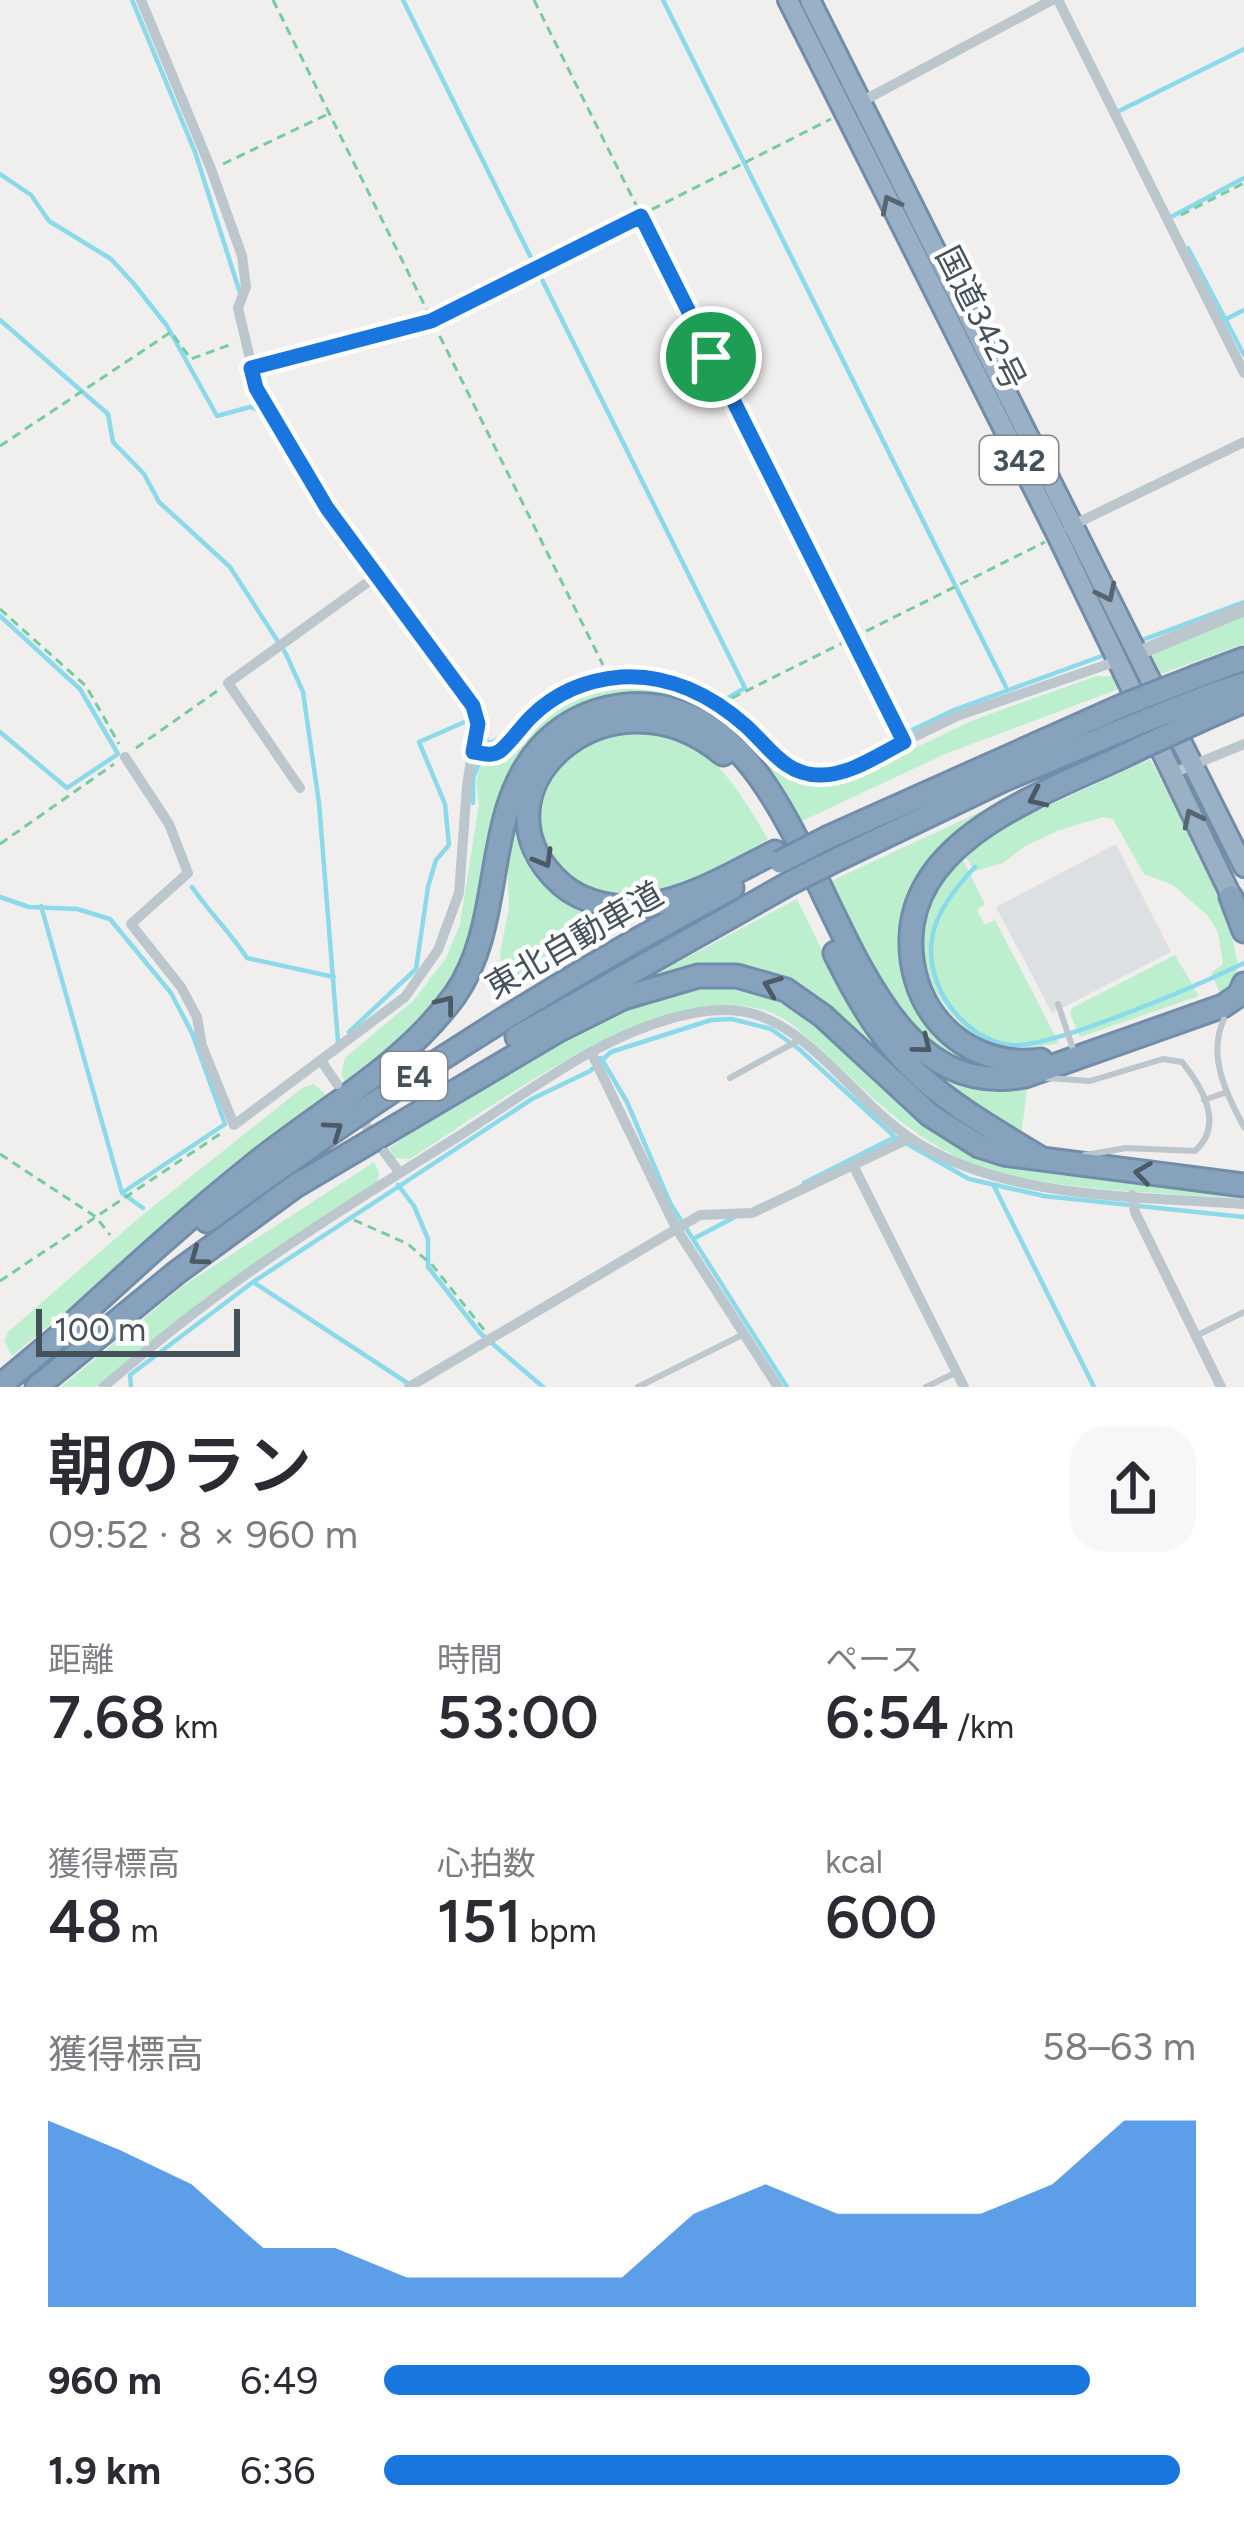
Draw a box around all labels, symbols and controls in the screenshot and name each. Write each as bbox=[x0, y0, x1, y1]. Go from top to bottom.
one-way arrow bbox=[881, 195, 905, 216]
street label: 国道342号 bbox=[928, 240, 1034, 396]
pin bbox=[660, 306, 762, 408]
icon: arrive bbox=[678, 324, 744, 390]
road number: 342 bbox=[980, 436, 1058, 484]
one-way arrow bbox=[1092, 581, 1116, 602]
one-way arrow bbox=[1028, 784, 1049, 807]
one-way arrow bbox=[1183, 809, 1207, 830]
one-way arrow bbox=[530, 846, 553, 868]
street label: 東北自動車道 bbox=[479, 874, 669, 1006]
one-way arrow bbox=[763, 976, 784, 1001]
one-way arrow bbox=[432, 995, 454, 1017]
one-way arrow bbox=[909, 1031, 931, 1052]
road number: E4 bbox=[381, 1052, 447, 1100]
one-way arrow bbox=[321, 1122, 343, 1144]
one-way arrow bbox=[1133, 1161, 1152, 1187]
one-way arrow bbox=[189, 1243, 211, 1265]
scale bar bbox=[36, 1303, 240, 1356]
text: 100 m bbox=[54, 1310, 146, 1349]
text: 朝のラン bbox=[48, 1426, 312, 1506]
button: share bbox=[1070, 1426, 1196, 1552]
text: 09:52 · 8 × 960 m bbox=[48, 1511, 358, 1558]
text: 距離 bbox=[48, 1640, 114, 1679]
text: 時間 bbox=[437, 1640, 503, 1679]
text: ペース bbox=[825, 1640, 923, 1679]
text: 7.68 bbox=[48, 1681, 166, 1753]
text: 53:00 bbox=[437, 1681, 599, 1753]
text: 6:54 bbox=[825, 1681, 949, 1753]
text: km bbox=[166, 1707, 218, 1746]
text: /km bbox=[949, 1707, 1014, 1746]
text: kcal bbox=[825, 1842, 883, 1881]
text: 獲得標高 bbox=[48, 1844, 180, 1883]
text: 心拍数 bbox=[437, 1844, 536, 1883]
text: 600 bbox=[825, 1881, 937, 1953]
text: 48 bbox=[48, 1885, 122, 1957]
text: 151 bbox=[437, 1885, 522, 1957]
text: m bbox=[122, 1911, 159, 1950]
text: bpm bbox=[522, 1911, 597, 1950]
text: 58–63 m bbox=[1042, 2023, 1196, 2070]
text: 獲得標高 bbox=[48, 2031, 204, 2078]
text: 960 m bbox=[48, 2357, 162, 2404]
text: 6:49 bbox=[240, 2357, 318, 2404]
text: 1.9 km bbox=[48, 2447, 161, 2494]
text: 6:36 bbox=[240, 2447, 315, 2494]

